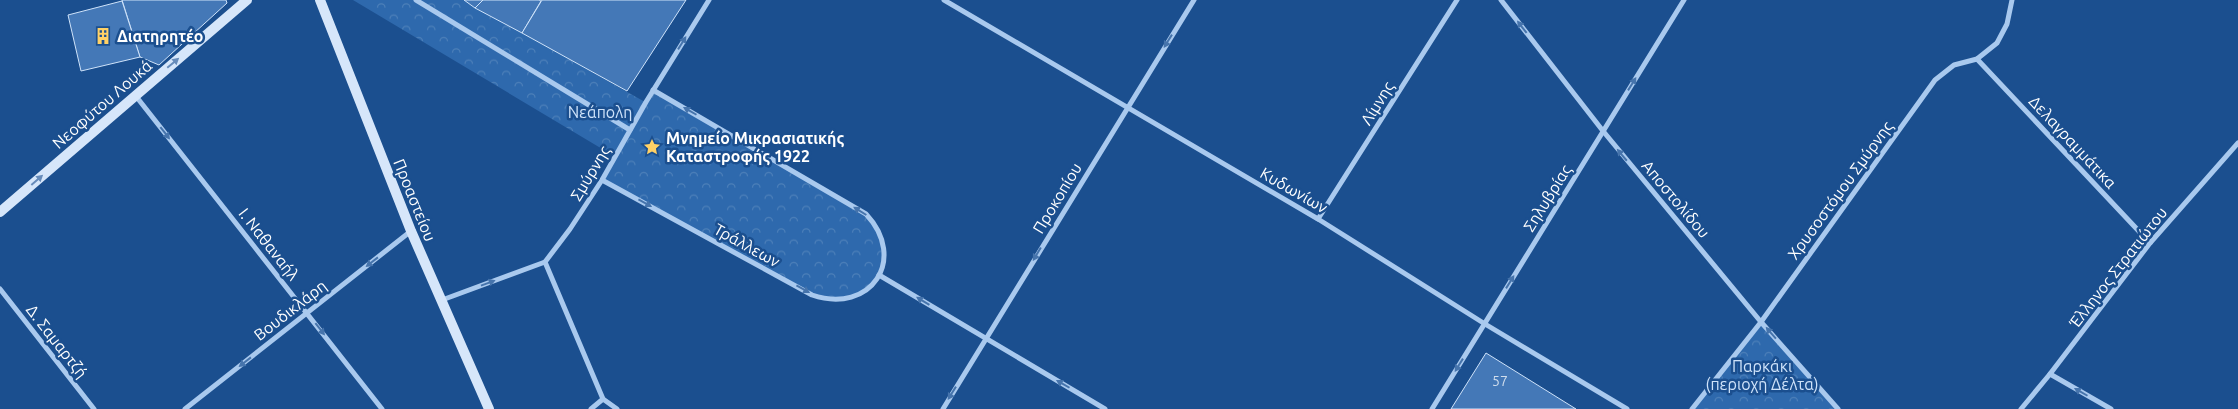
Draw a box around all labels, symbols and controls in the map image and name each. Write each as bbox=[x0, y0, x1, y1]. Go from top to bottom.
one-way arrow bbox=[1516, 21, 1527, 34]
building icon: Διατηρητέο bbox=[93, 26, 113, 46]
place label: Διατηρητέο bbox=[117, 27, 203, 45]
one-way arrow bbox=[1163, 35, 1173, 48]
one-way arrow bbox=[678, 36, 687, 50]
street label: Νεοφύτου Λουκά bbox=[49, 56, 156, 152]
one-way arrow bbox=[167, 57, 180, 68]
street label: Λίμνης bbox=[1357, 78, 1398, 129]
one-way arrow bbox=[1627, 78, 1637, 91]
street label: Δελαγραμμάτικα bbox=[2026, 92, 2121, 192]
park label: Νεάπολη bbox=[568, 103, 632, 121]
one-way arrow bbox=[683, 107, 697, 116]
street label: Χρυσοστόμου Σμύρνης bbox=[1784, 117, 1897, 263]
one-way arrow bbox=[160, 126, 171, 139]
place label: Μνημείο Μικρασιατικής Καταστροφής 1922 bbox=[666, 129, 844, 166]
place icon: Μνημείο Μικρασιατικής Καταστροφής 1922 bbox=[642, 137, 662, 157]
street label: Σμύρνης bbox=[567, 142, 614, 204]
one-way arrow bbox=[1616, 149, 1628, 161]
street label: Προαστείου bbox=[390, 156, 440, 244]
street label: Αποστολίδου bbox=[1638, 157, 1714, 241]
street label: Προκοπίου bbox=[1029, 160, 1085, 236]
street label: Σηλυβρίας bbox=[1519, 161, 1575, 235]
street label: Κυδωνίων bbox=[1257, 164, 1331, 217]
one-way arrow bbox=[30, 174, 42, 186]
one-way arrow bbox=[637, 199, 652, 207]
street label: Έλληνος Στρατιώτου bbox=[2065, 203, 2171, 332]
street label: Ι. Ναθαναήλ bbox=[235, 204, 303, 284]
one-way arrow bbox=[854, 206, 867, 215]
street label: Τράλλεων bbox=[711, 220, 783, 271]
one-way arrow bbox=[1033, 248, 1042, 261]
one-way arrow bbox=[366, 256, 379, 267]
street label: Βουδικλάρη bbox=[250, 276, 330, 344]
one-way arrow bbox=[1506, 276, 1515, 289]
one-way arrow bbox=[480, 279, 495, 286]
one-way arrow bbox=[796, 285, 809, 294]
one-way arrow bbox=[917, 297, 930, 306]
street label: Δ. Σαμαρτζή bbox=[22, 301, 91, 382]
one-way arrow bbox=[314, 322, 325, 335]
one-way arrow bbox=[1766, 327, 1777, 339]
one-way arrow bbox=[238, 357, 251, 367]
park label: Παρκάκι (περιοχή Δέλτα) bbox=[1705, 357, 1819, 394]
one-way arrow bbox=[1455, 359, 1464, 372]
house number: 57 bbox=[1492, 373, 1508, 389]
one-way arrow bbox=[1057, 380, 1070, 389]
one-way arrow bbox=[948, 387, 957, 400]
one-way arrow bbox=[2074, 387, 2087, 396]

